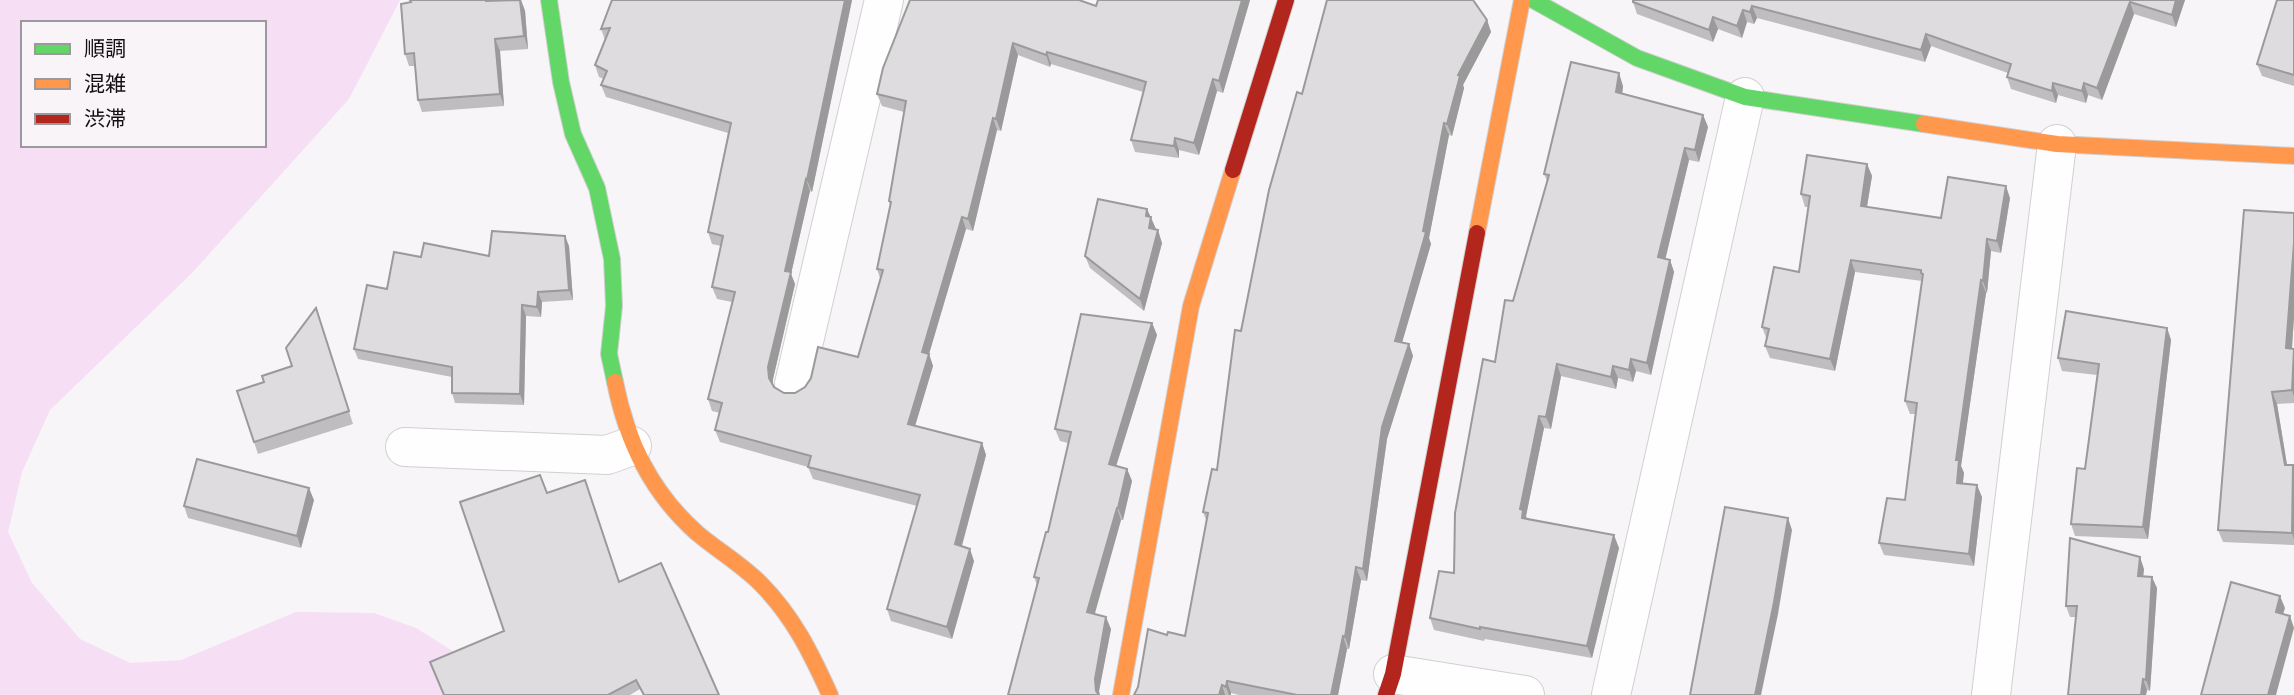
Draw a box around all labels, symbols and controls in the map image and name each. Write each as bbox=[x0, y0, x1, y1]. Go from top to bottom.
legend bbox=[21, 21, 266, 147]
text: 順調 bbox=[84, 38, 126, 60]
text: 混雑 bbox=[84, 73, 126, 95]
text: 渋滞 bbox=[84, 108, 126, 130]

